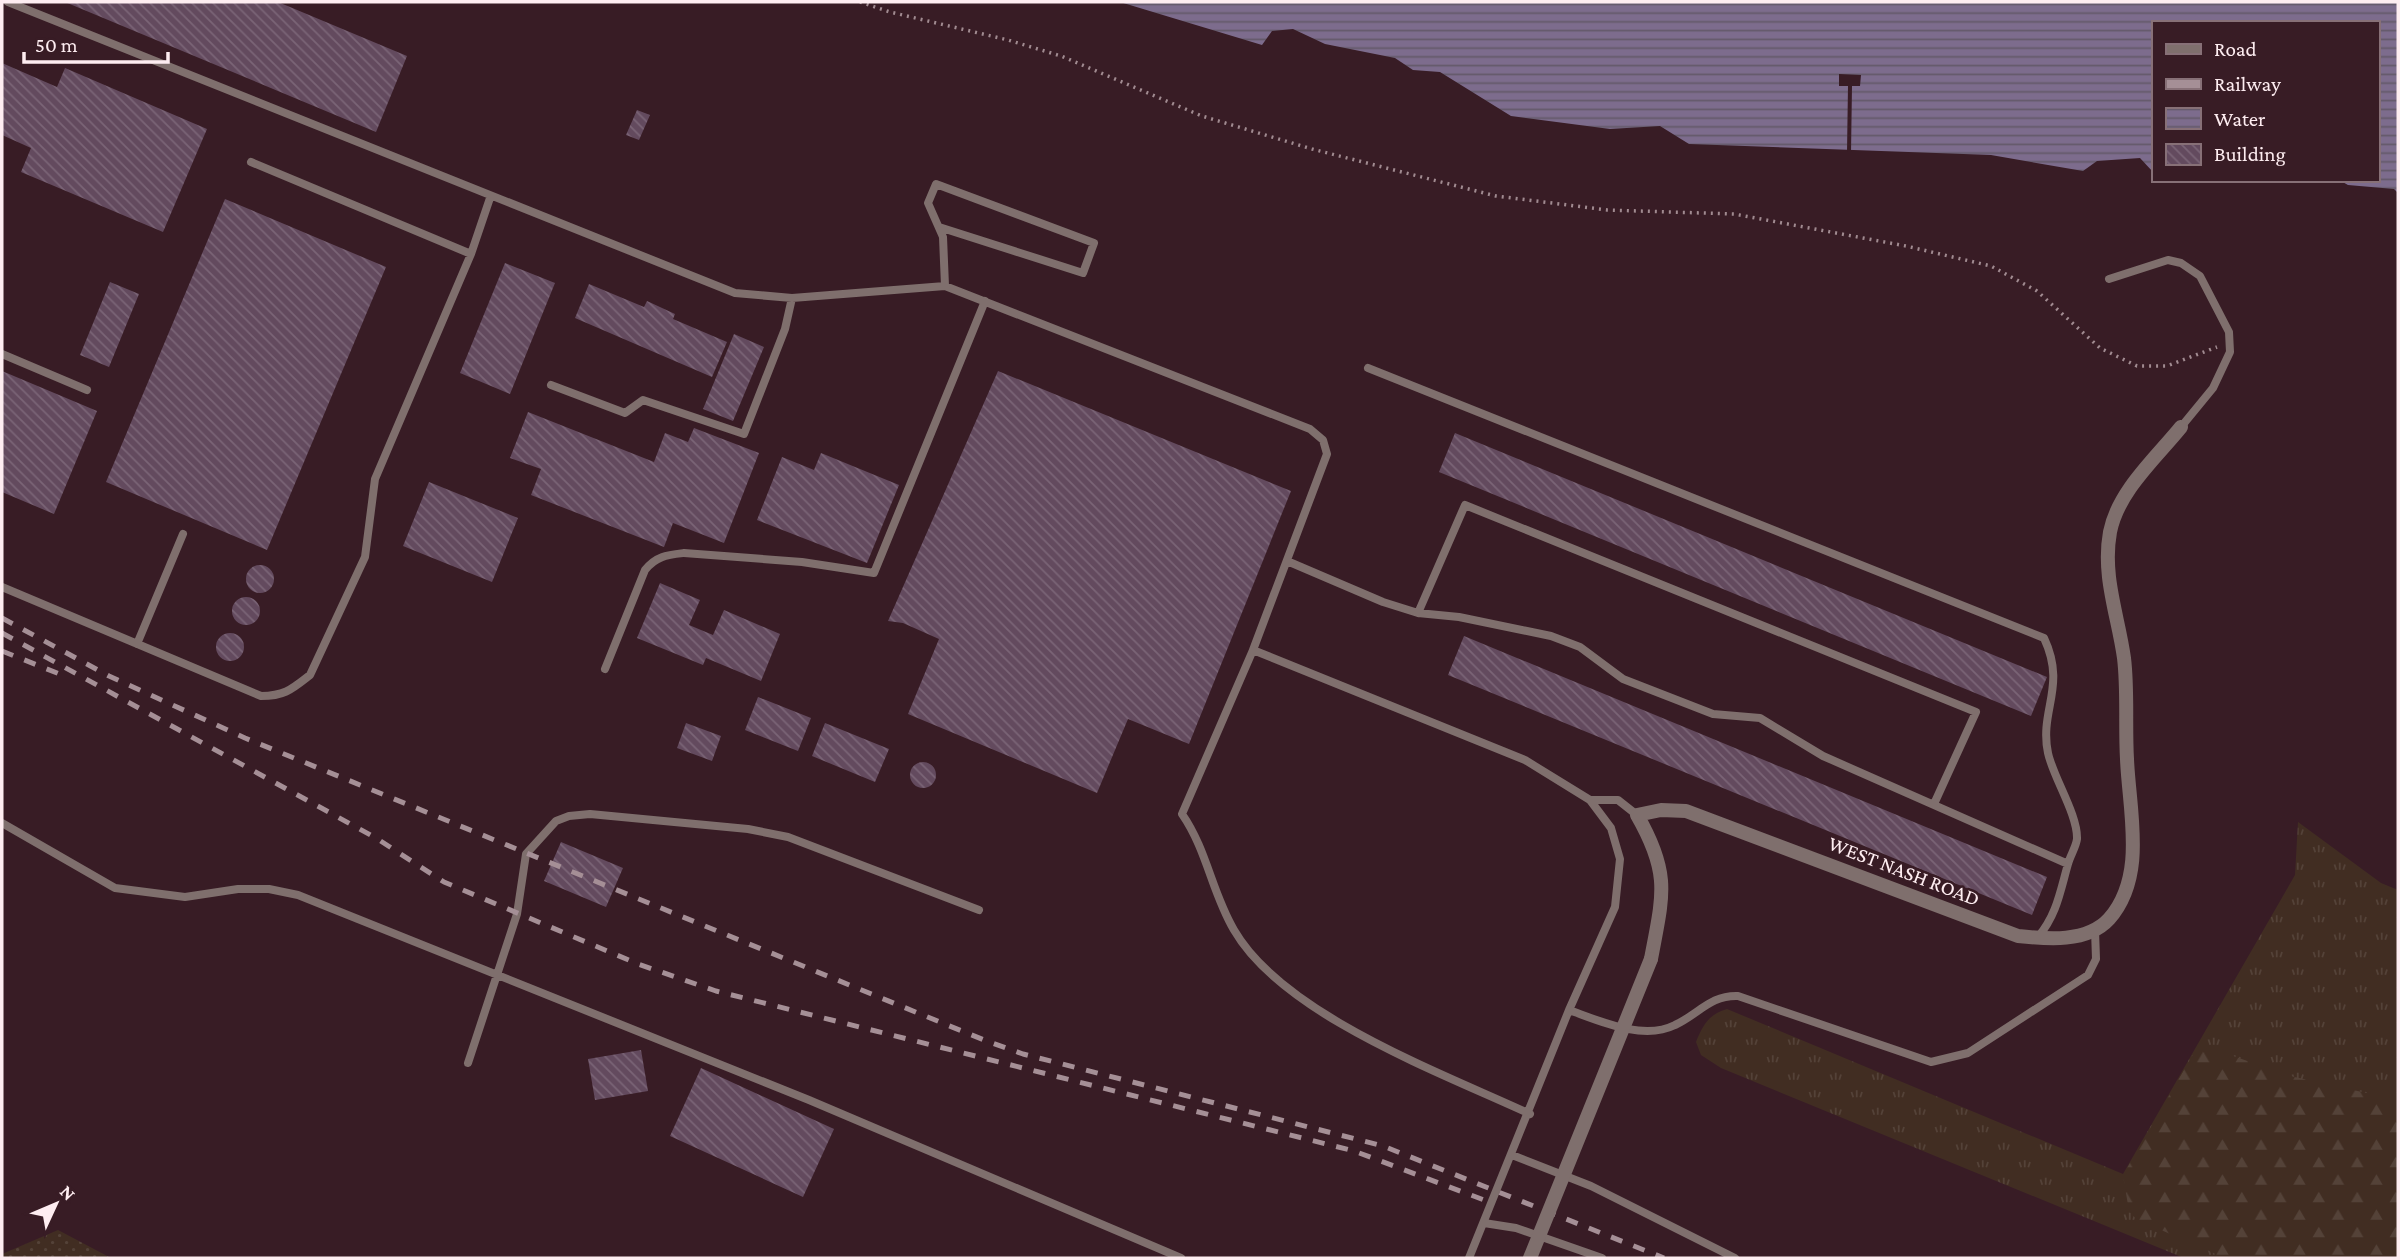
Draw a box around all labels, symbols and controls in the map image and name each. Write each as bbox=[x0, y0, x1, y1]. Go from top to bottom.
scale bar bbox=[24, 21, 168, 65]
legend bbox=[2152, 21, 2379, 182]
text: 50 m bbox=[35, 33, 78, 57]
text: Road bbox=[2214, 37, 2257, 61]
text: Railway bbox=[2214, 72, 2281, 96]
text: Water bbox=[2214, 107, 2266, 131]
text: Building bbox=[2214, 142, 2286, 166]
street label: WEST NASH ROAD bbox=[1825, 831, 1983, 911]
north arrow bbox=[21, 1169, 91, 1239]
text: N bbox=[56, 1181, 80, 1205]

